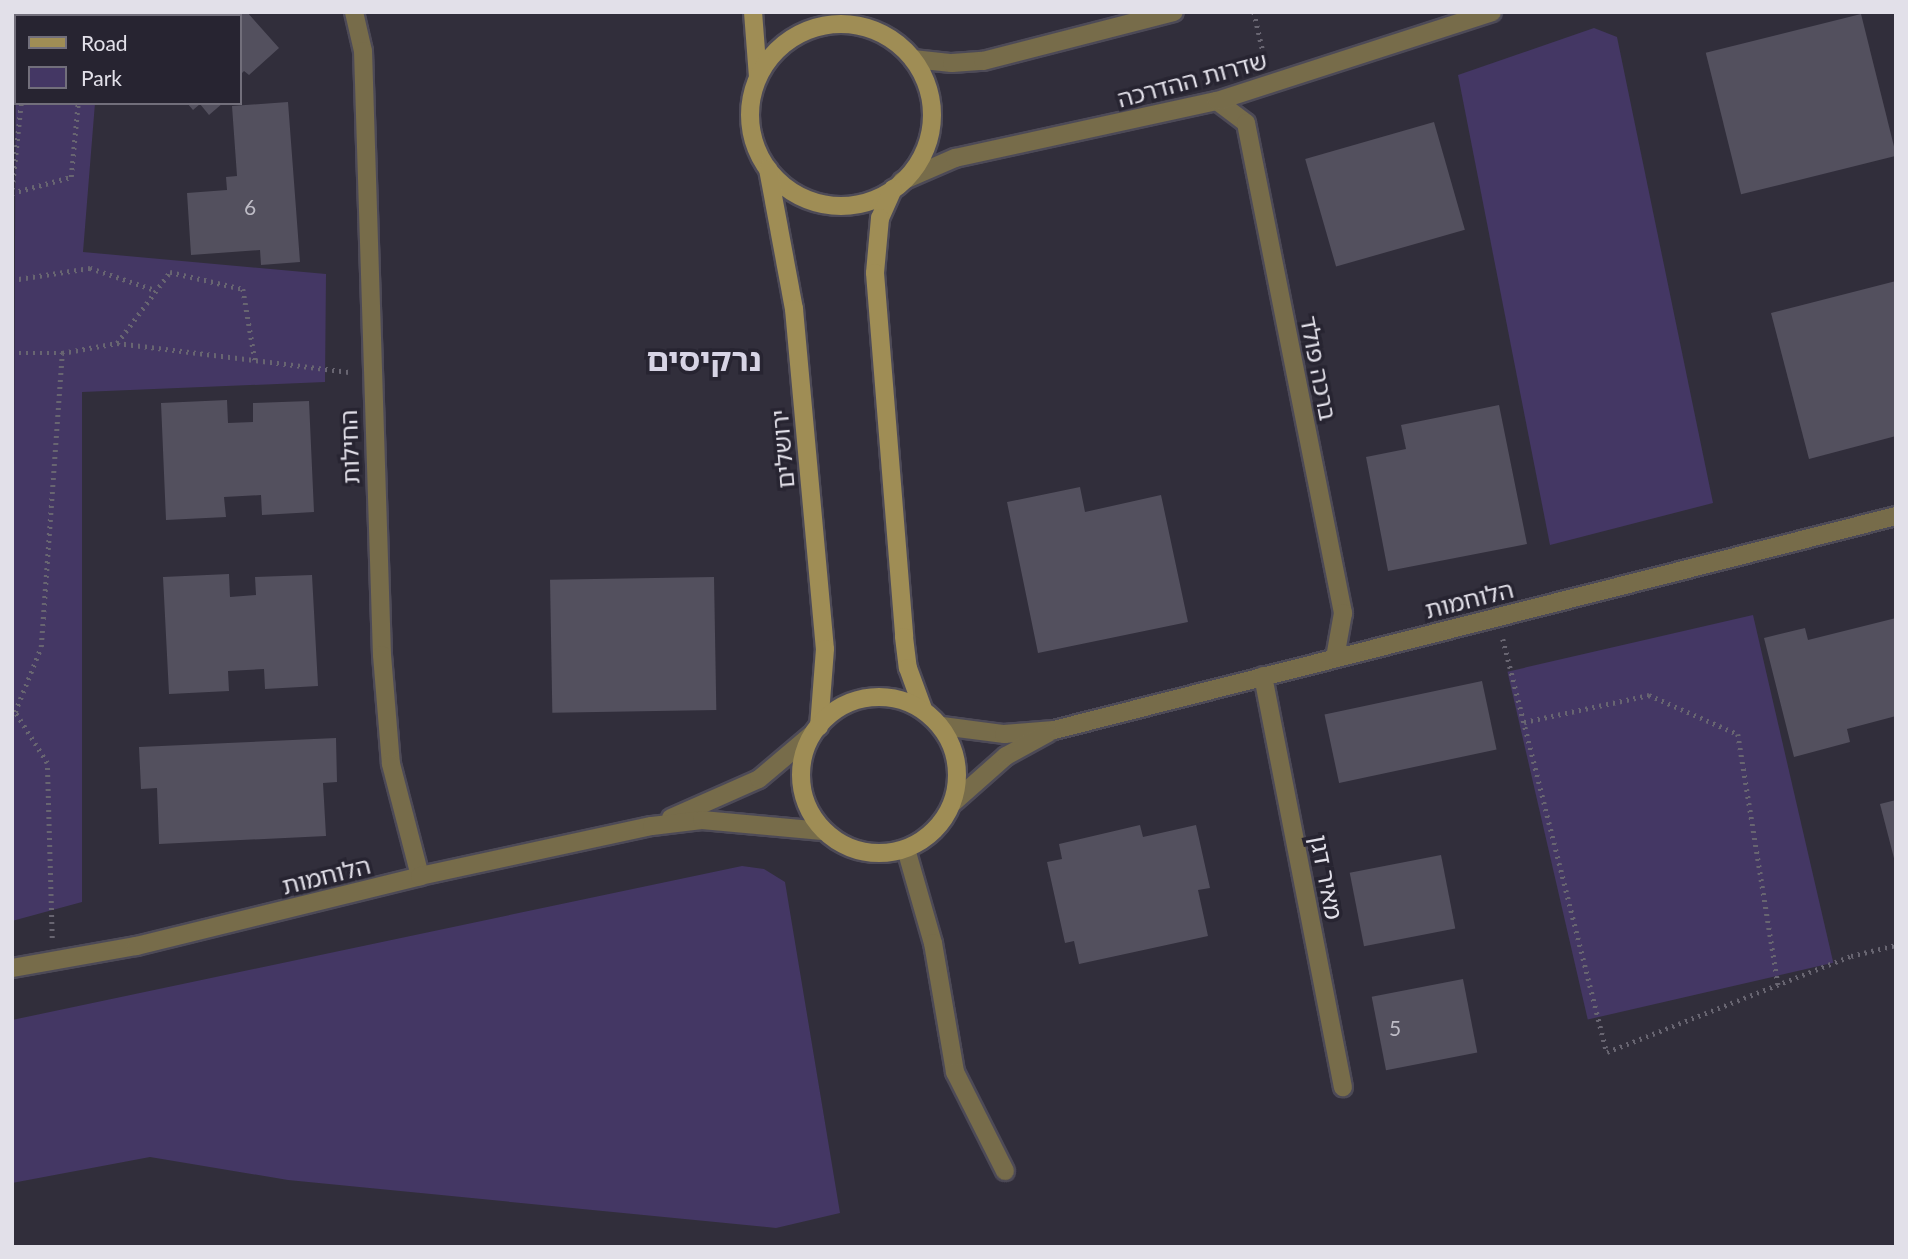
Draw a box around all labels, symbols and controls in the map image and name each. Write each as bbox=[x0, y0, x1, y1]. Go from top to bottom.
legend bbox=[14, 14, 242, 105]
text: Road bbox=[81, 30, 128, 55]
street label: שדרות ההדרכה bbox=[1114, 45, 1270, 113]
text: Park bbox=[81, 65, 122, 90]
house number: 6 bbox=[244, 194, 256, 220]
street label: ברכה פולד bbox=[1295, 313, 1343, 423]
district label: נרקיסים bbox=[646, 340, 762, 378]
street label: ירושלים bbox=[764, 408, 800, 490]
street label: החילות bbox=[333, 409, 365, 485]
street label: הלוחמות bbox=[1422, 574, 1516, 624]
street label: מאיר דגן bbox=[1305, 832, 1349, 922]
street label: הלוחמות bbox=[279, 850, 373, 900]
house number: 5 bbox=[1389, 1015, 1401, 1041]

